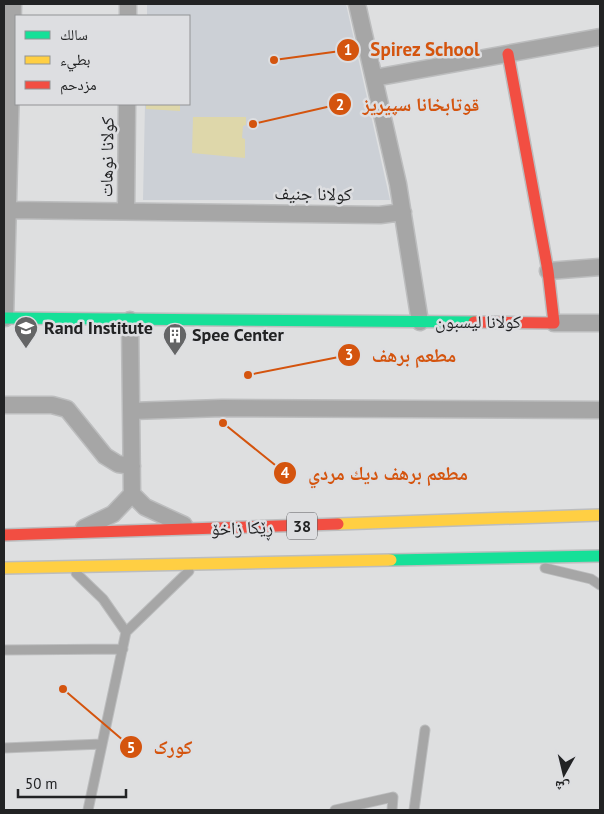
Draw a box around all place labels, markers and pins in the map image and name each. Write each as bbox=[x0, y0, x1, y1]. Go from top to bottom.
callout: Spirez School bbox=[335, 33, 490, 67]
callout: قوتابخانا سپيريز bbox=[327, 87, 489, 121]
school or university icon: Rand Institute bbox=[13, 315, 39, 349]
place label: Rand Institute bbox=[44, 316, 153, 339]
building icon: Spee Center bbox=[162, 322, 188, 356]
place label: Spee Center bbox=[192, 323, 284, 346]
callout: مطعم برهف bbox=[336, 338, 466, 372]
callout: مطعم برهف ديك مردي bbox=[273, 456, 478, 490]
callout: کورک bbox=[119, 730, 203, 764]

